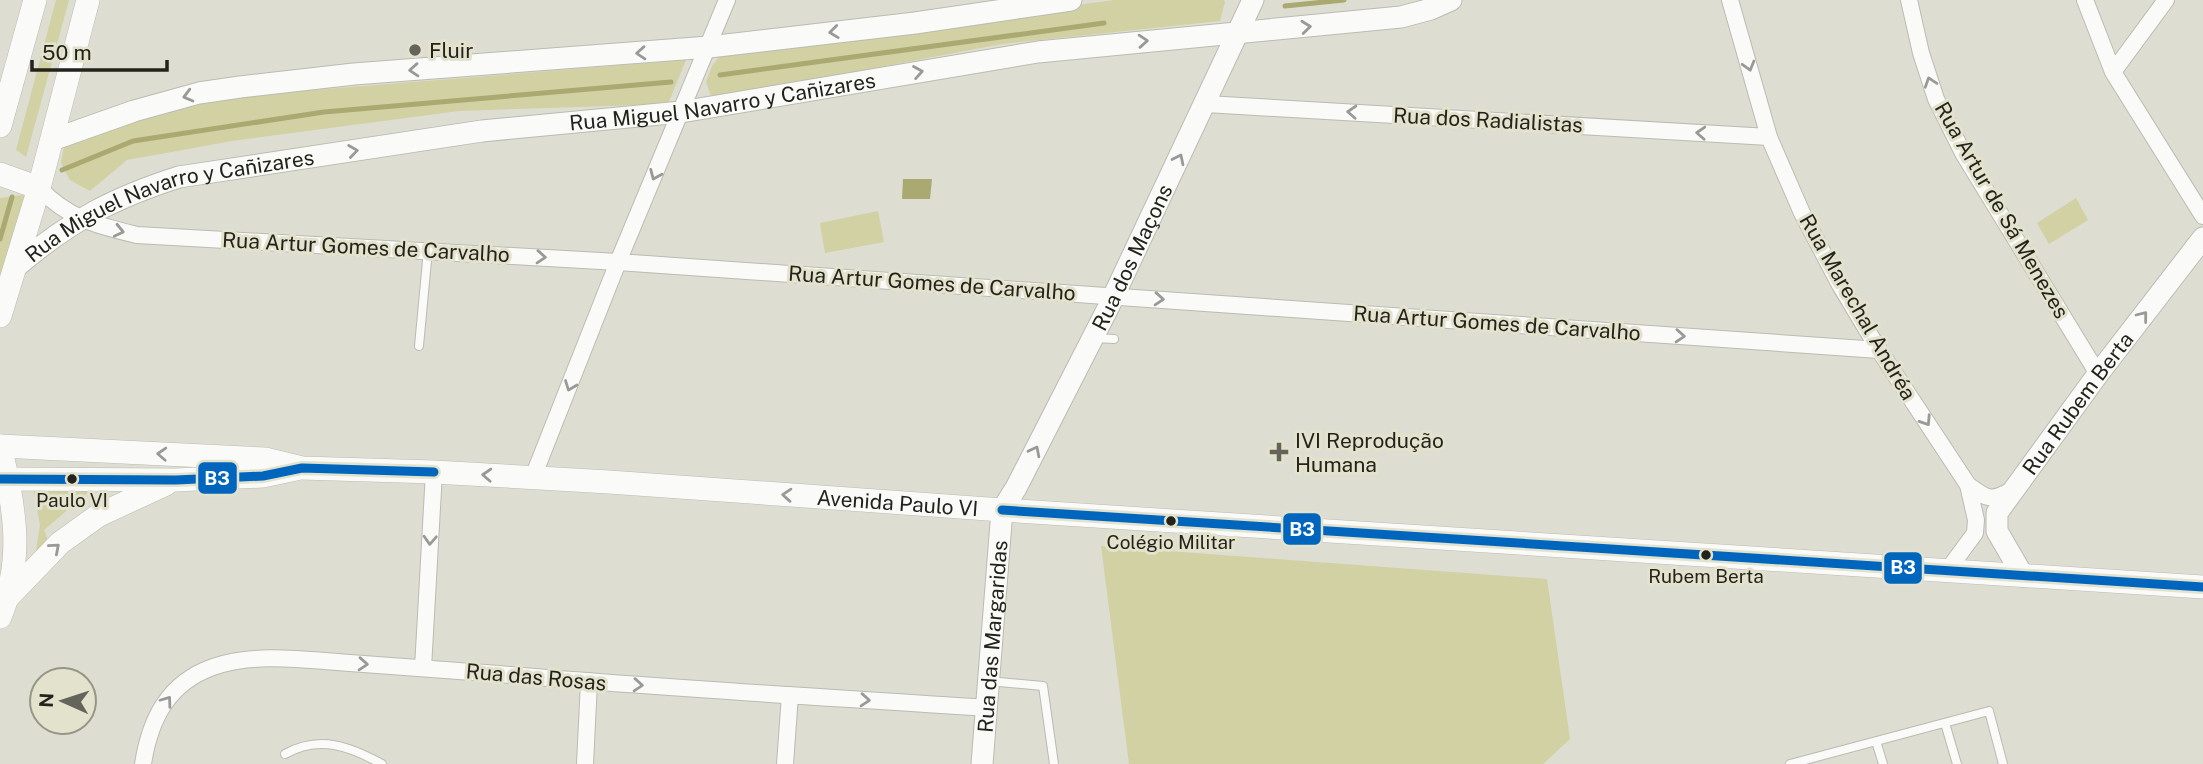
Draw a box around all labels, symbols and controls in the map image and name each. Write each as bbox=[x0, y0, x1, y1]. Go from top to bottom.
one-way arrow bbox=[1301, 20, 1312, 35]
one-way arrow bbox=[828, 25, 839, 40]
scale bar bbox=[32, 28, 166, 72]
one-way arrow bbox=[1138, 34, 1149, 49]
place label: Fluir bbox=[429, 38, 473, 63]
text: 50 m bbox=[42, 40, 92, 65]
marker: Fluir bbox=[407, 42, 423, 58]
one-way arrow bbox=[635, 45, 646, 60]
one-way arrow bbox=[1740, 59, 1755, 71]
one-way arrow bbox=[408, 62, 419, 77]
one-way arrow bbox=[912, 65, 923, 80]
street label: Rua Miguel Navarro y Cañizares bbox=[568, 67, 877, 135]
one-way arrow bbox=[1924, 76, 1938, 88]
one-way arrow bbox=[182, 88, 194, 102]
street label: Rua Artur de Sá Menezes bbox=[1930, 97, 2074, 323]
street label: Rua dos Radialistas bbox=[1393, 103, 1583, 137]
one-way arrow bbox=[1346, 105, 1357, 120]
one-way arrow bbox=[1695, 126, 1706, 141]
street label: Rua Miguel Navarro y Cañizares bbox=[20, 144, 316, 267]
one-way arrow bbox=[347, 144, 358, 159]
one-way arrow bbox=[1171, 154, 1185, 166]
one-way arrow bbox=[649, 168, 663, 180]
street label: Rua dos Maçons bbox=[1086, 180, 1177, 335]
street label: Rua Marechal Andréa bbox=[1795, 210, 1921, 404]
one-way arrow bbox=[113, 223, 125, 237]
street label: Rua Artur Gomes de Carvalho bbox=[221, 227, 511, 267]
one-way arrow bbox=[536, 249, 547, 264]
street label: Rua Artur Gomes de Carvalho bbox=[787, 260, 1077, 306]
one-way arrow bbox=[1154, 291, 1165, 306]
street label: Rua Artur Gomes de Carvalho bbox=[1352, 300, 1642, 346]
one-way arrow bbox=[2134, 311, 2147, 324]
street label: Rua Rubem Berta bbox=[2017, 327, 2138, 479]
one-way arrow bbox=[1674, 328, 1685, 343]
one-way arrow bbox=[564, 379, 578, 391]
one-way arrow bbox=[1917, 413, 1930, 426]
place label: IVI Reprodução Humana bbox=[1295, 428, 1444, 477]
marker: IVI Reprodução Humana bbox=[1269, 442, 1289, 462]
one-way arrow bbox=[1027, 446, 1041, 458]
one-way arrow bbox=[156, 447, 167, 462]
line badge: B3 bbox=[197, 461, 238, 495]
text: B3 bbox=[204, 467, 230, 489]
one-way arrow bbox=[481, 467, 492, 482]
marker: Paulo VI bbox=[65, 472, 79, 486]
street label: Avenida Paulo VI bbox=[816, 484, 979, 521]
one-way arrow bbox=[782, 488, 793, 503]
place label: Paulo VI bbox=[36, 489, 108, 511]
line badge: B3 bbox=[1282, 512, 1322, 546]
marker: Colégio Militar bbox=[1164, 514, 1178, 528]
text: B3 bbox=[1289, 518, 1315, 540]
place label: Colégio Militar bbox=[1107, 531, 1235, 553]
one-way arrow bbox=[423, 535, 438, 546]
street label: Rua das Margaridas bbox=[972, 539, 1012, 734]
one-way arrow bbox=[47, 544, 60, 556]
marker: Rubem Berta bbox=[1699, 548, 1713, 562]
line badge: B3 bbox=[1883, 551, 1923, 585]
text: B3 bbox=[1890, 556, 1916, 578]
place label: Rubem Berta bbox=[1648, 565, 1764, 587]
one-way arrow bbox=[358, 656, 369, 671]
street label: Rua das Rosas bbox=[465, 658, 607, 696]
north arrow bbox=[28, 666, 98, 736]
one-way arrow bbox=[633, 677, 644, 692]
text: N bbox=[35, 692, 57, 708]
one-way arrow bbox=[860, 692, 871, 707]
one-way arrow bbox=[159, 696, 171, 709]

